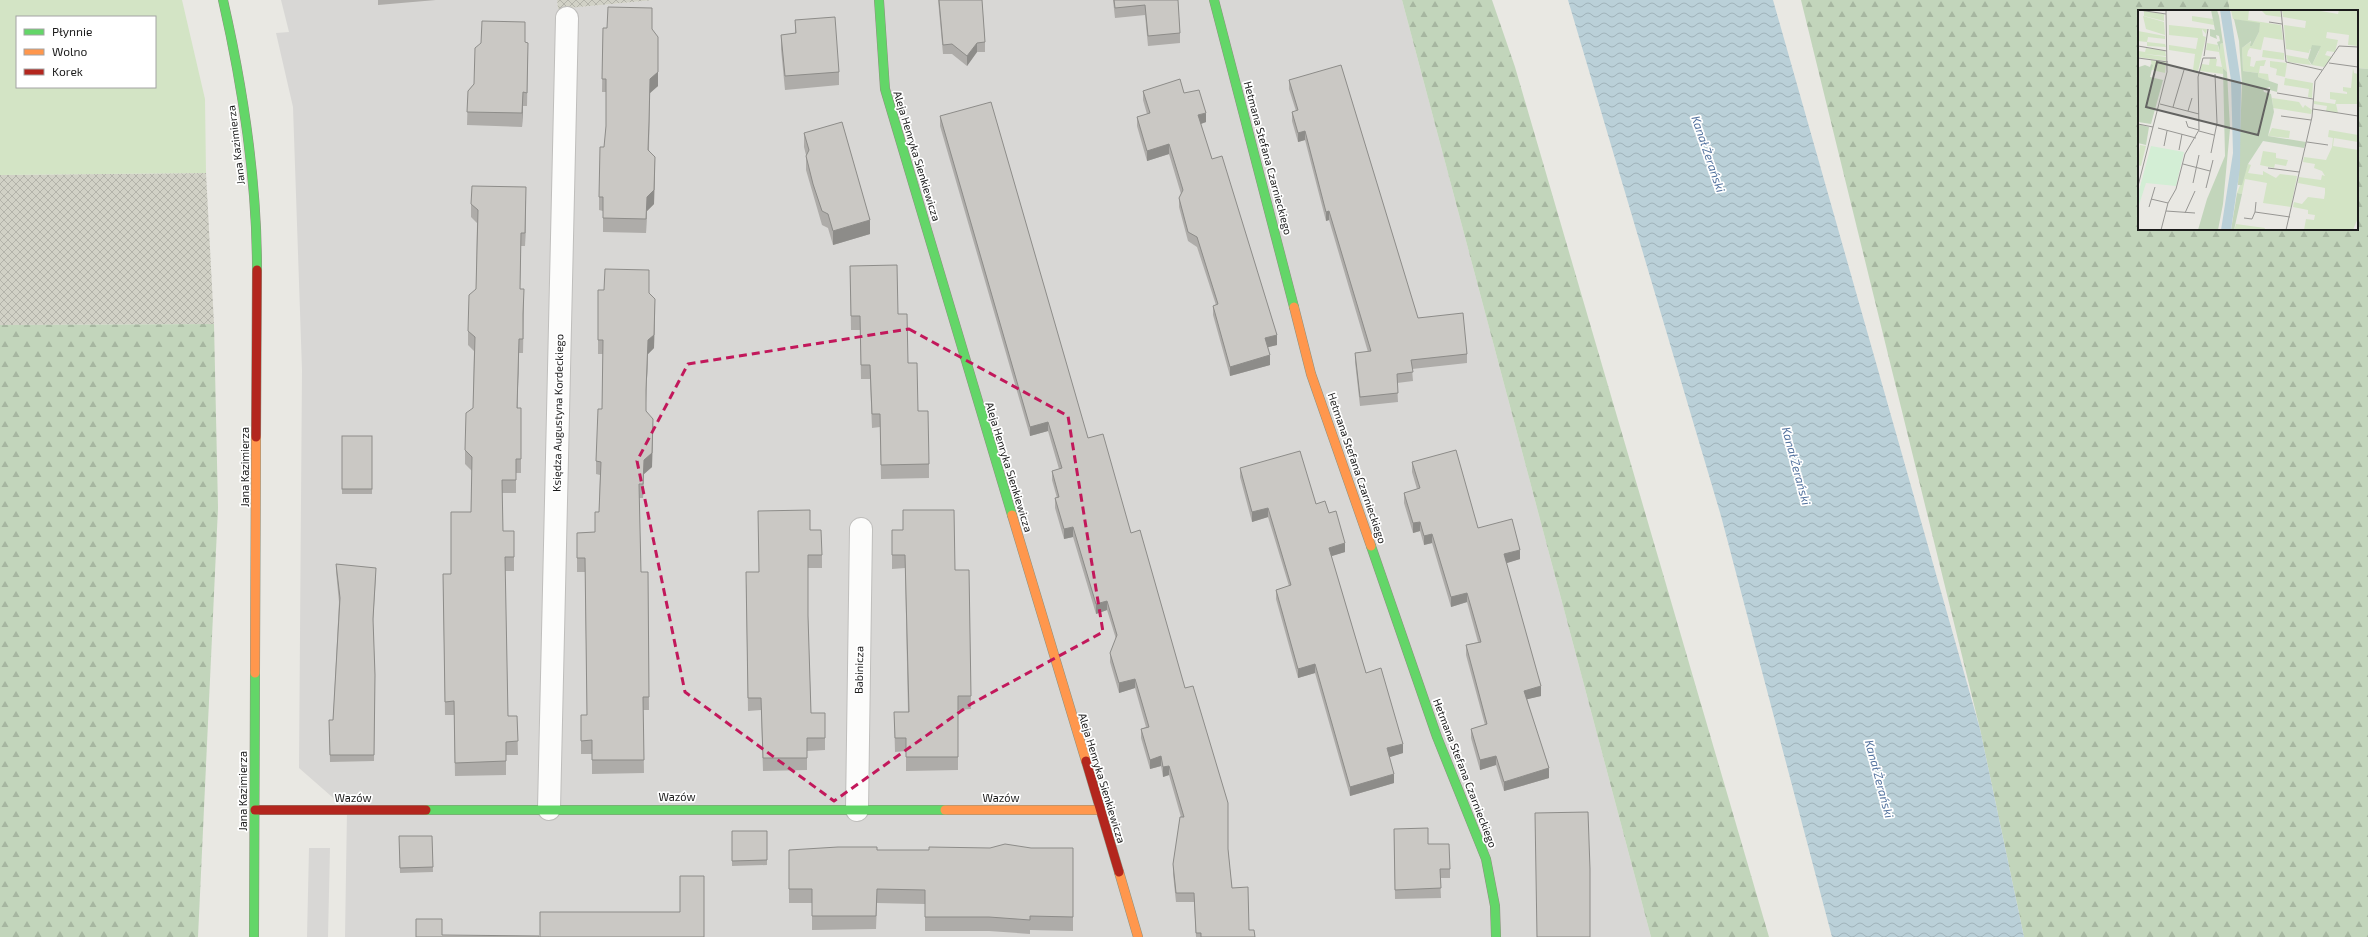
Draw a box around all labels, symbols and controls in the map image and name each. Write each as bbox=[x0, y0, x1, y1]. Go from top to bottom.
inset map bbox=[2138, 10, 2358, 230]
legend bbox=[16, 16, 156, 88]
text: Płynnie bbox=[52, 24, 92, 38]
text: Wolno bbox=[52, 44, 88, 58]
text: Korek bbox=[52, 64, 83, 78]
street label: Hetmana Stefana Czarnieckiego bbox=[1242, 80, 1295, 236]
street label: Aleja Henryka Sienkiewicza bbox=[890, 89, 944, 223]
street label: Jana Kazimierza bbox=[224, 105, 247, 185]
water label: Kanał Żerański bbox=[1689, 113, 1729, 194]
street label: Księdza Augustyna Kordeckiego bbox=[550, 334, 565, 492]
street label: Hetmana Stefana Czarnieckiego bbox=[1326, 391, 1389, 545]
street label: Aleja Henryka Sienkiewicza bbox=[982, 400, 1036, 534]
water label: Kanał Żerański bbox=[1780, 425, 1814, 506]
street label: Jana Kazimierza bbox=[238, 427, 251, 507]
street label: Babinicza bbox=[852, 646, 865, 694]
street label: Hetmana Stefana Czarnieckiego bbox=[1431, 696, 1500, 849]
street label: Aleja Henryka Sienkiewicza bbox=[1075, 711, 1129, 845]
water label: Kanał Żerański bbox=[1863, 738, 1897, 819]
street label: Jana Kazimierza bbox=[236, 751, 249, 831]
street label: Wazów bbox=[658, 790, 696, 803]
street label: Wazów bbox=[334, 791, 372, 804]
street label: Wazów bbox=[982, 791, 1020, 804]

